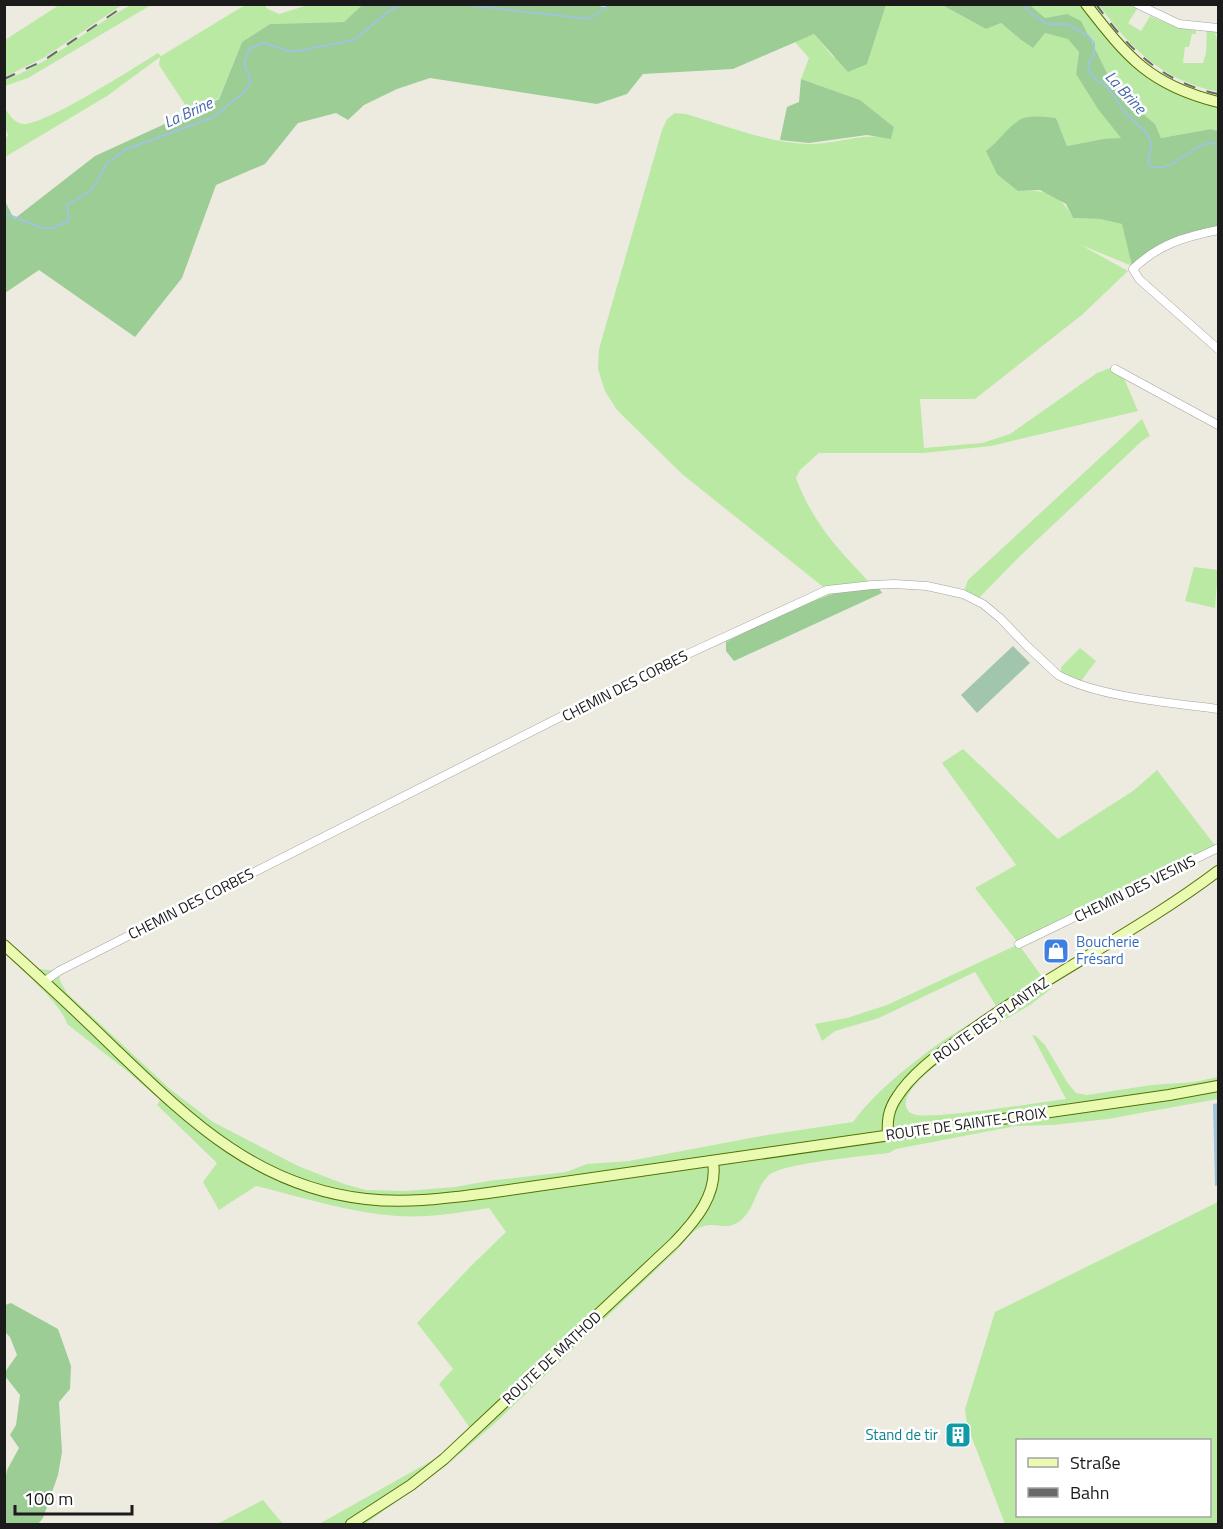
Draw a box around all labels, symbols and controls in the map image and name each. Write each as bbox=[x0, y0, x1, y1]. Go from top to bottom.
water label: La Brine bbox=[1100, 65, 1153, 120]
water label: La Brine bbox=[160, 90, 218, 133]
street label: CHEMIN DES CORBES bbox=[558, 644, 692, 727]
street label: CHEMIN DES VESINS bbox=[1070, 849, 1199, 928]
street label: CHEMIN DES CORBES bbox=[124, 862, 258, 945]
place label: Boucherie Frésard bbox=[1076, 930, 1139, 970]
shop icon: Boucherie Frésard bbox=[1041, 936, 1071, 966]
street label: ROUTE DES PLANTAZ bbox=[928, 971, 1053, 1068]
street label: ROUTE DE SAINTE-CROIX bbox=[884, 1101, 1048, 1146]
street label: ROUTE DE MATHOD bbox=[497, 1306, 606, 1410]
building icon: Stand de tir bbox=[943, 1420, 973, 1450]
place label: Stand de tir bbox=[865, 1423, 938, 1446]
legend bbox=[1016, 1439, 1211, 1517]
text: Straße bbox=[1070, 1449, 1121, 1476]
scale bar bbox=[15, 1478, 132, 1516]
text: Bahn bbox=[1070, 1479, 1109, 1506]
text: 100 m bbox=[24, 1485, 73, 1512]

